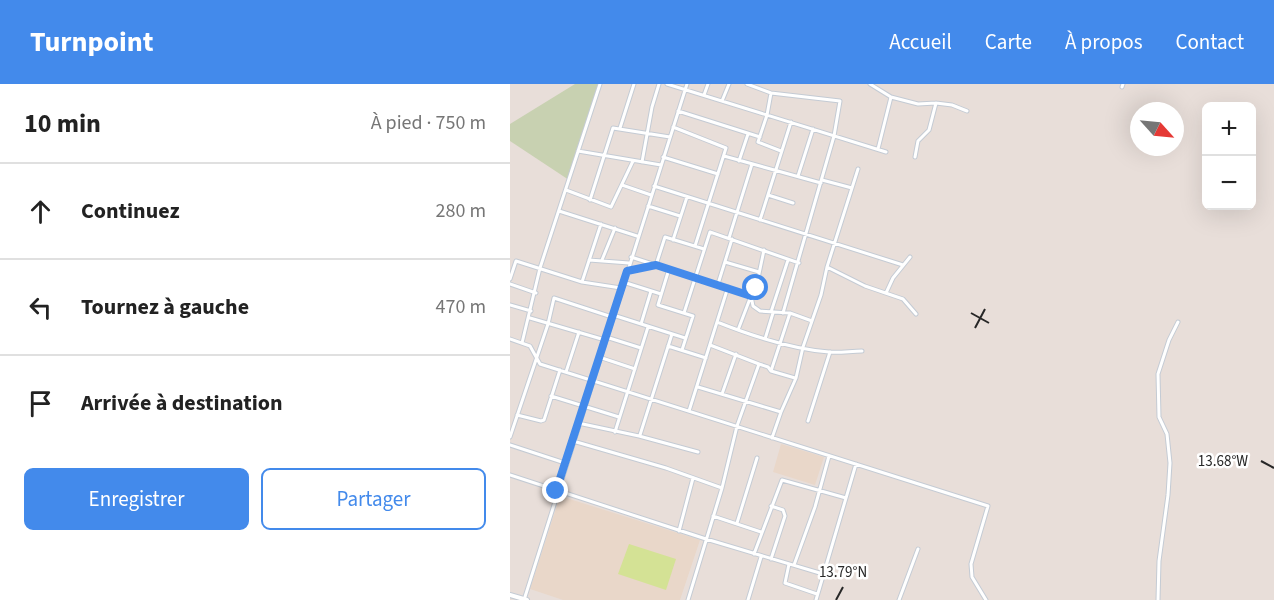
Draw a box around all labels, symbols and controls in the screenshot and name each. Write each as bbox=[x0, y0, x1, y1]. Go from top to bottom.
text: Turnpoint bbox=[30, 22, 154, 62]
text: Accueil bbox=[889, 27, 952, 57]
text: Carte bbox=[985, 27, 1032, 57]
text: À propos bbox=[1065, 27, 1142, 57]
text: Contact bbox=[1175, 27, 1244, 57]
north arrow bbox=[1130, 102, 1184, 156]
map controls bbox=[1202, 102, 1256, 210]
button: + bbox=[1202, 102, 1256, 156]
text: 10 min bbox=[24, 105, 101, 142]
text: À pied · 750 m bbox=[371, 109, 486, 137]
button: − bbox=[1202, 156, 1256, 210]
icon: ahead bbox=[24, 195, 57, 228]
text: Continuez bbox=[81, 195, 180, 227]
text: 280 m bbox=[436, 197, 486, 225]
route start bbox=[742, 274, 768, 300]
icon: left bbox=[24, 291, 57, 324]
text: Tournez à gauche bbox=[81, 291, 249, 323]
text: 470 m bbox=[436, 293, 486, 321]
icon: arrive bbox=[24, 387, 57, 420]
text: Arrivée à destination bbox=[81, 387, 283, 419]
text: 13.68°W bbox=[1198, 451, 1248, 472]
button: Enregistrer bbox=[24, 468, 249, 530]
button: Partager bbox=[261, 468, 486, 530]
route end bbox=[542, 477, 568, 503]
text: 13.79°N bbox=[819, 562, 867, 583]

